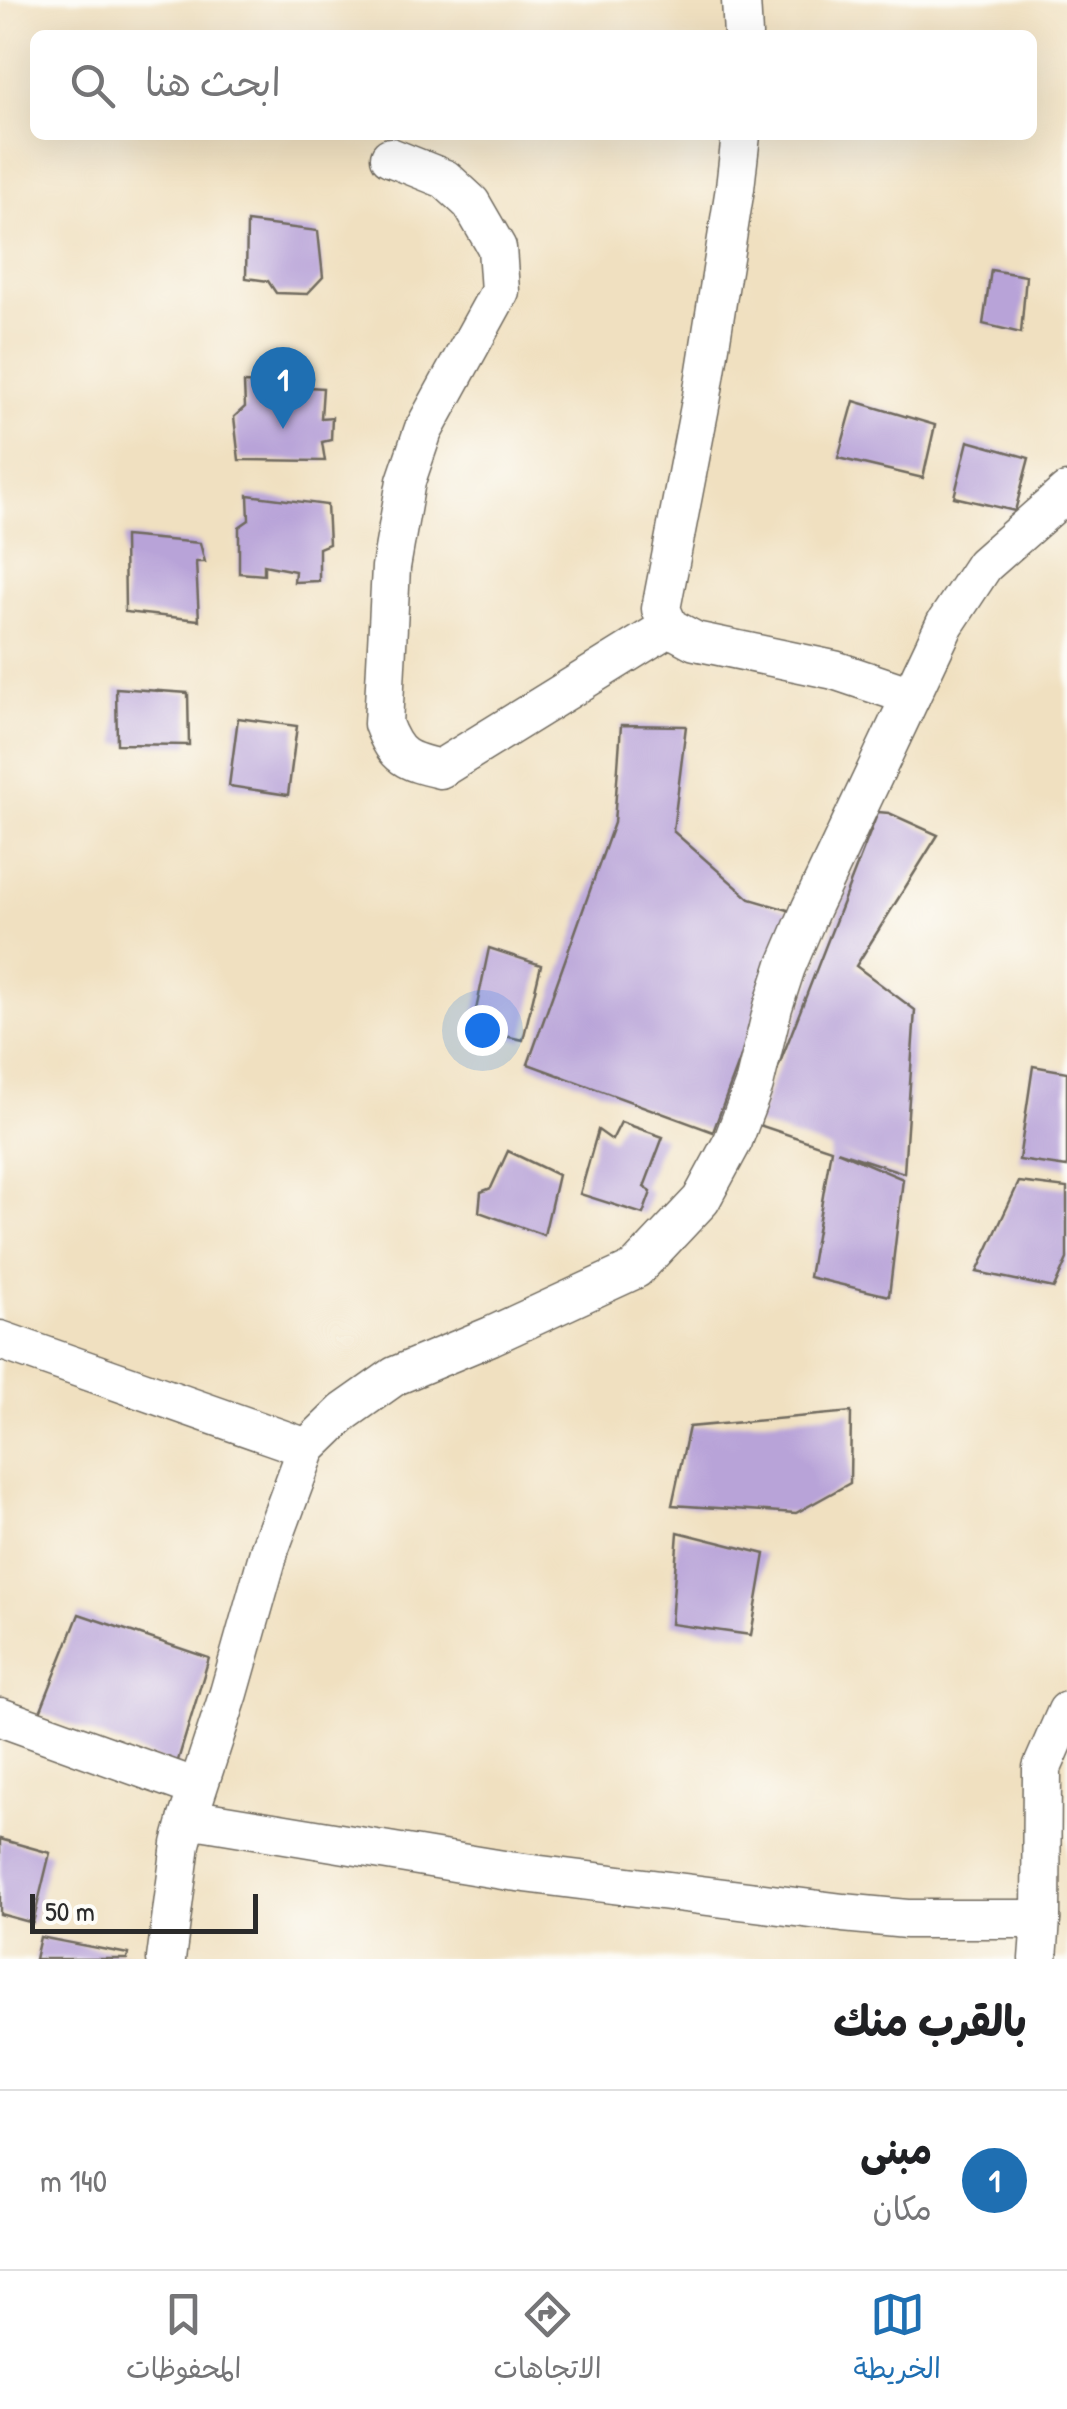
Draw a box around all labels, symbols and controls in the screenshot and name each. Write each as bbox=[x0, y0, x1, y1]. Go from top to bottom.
search box bbox=[30, 30, 1037, 140]
text: ابحث هنا bbox=[145, 56, 281, 108]
icon: search bbox=[65, 58, 120, 113]
pin: 1 bbox=[250, 346, 316, 429]
your location bbox=[457, 1005, 508, 1056]
scale bar bbox=[30, 1889, 258, 1934]
text: 50 m bbox=[45, 1892, 95, 1930]
text: بالقرب منك bbox=[833, 1992, 1027, 2049]
text: مبنى bbox=[860, 2124, 932, 2176]
text: 140 m bbox=[40, 2159, 107, 2202]
text: 1 bbox=[989, 2159, 1000, 2202]
text: مكان bbox=[873, 2187, 932, 2230]
tab: المحفوظات bbox=[126, 2287, 241, 2393]
tab: الاتجاهات bbox=[493, 2287, 602, 2393]
tab: الخريطة bbox=[854, 2287, 941, 2393]

